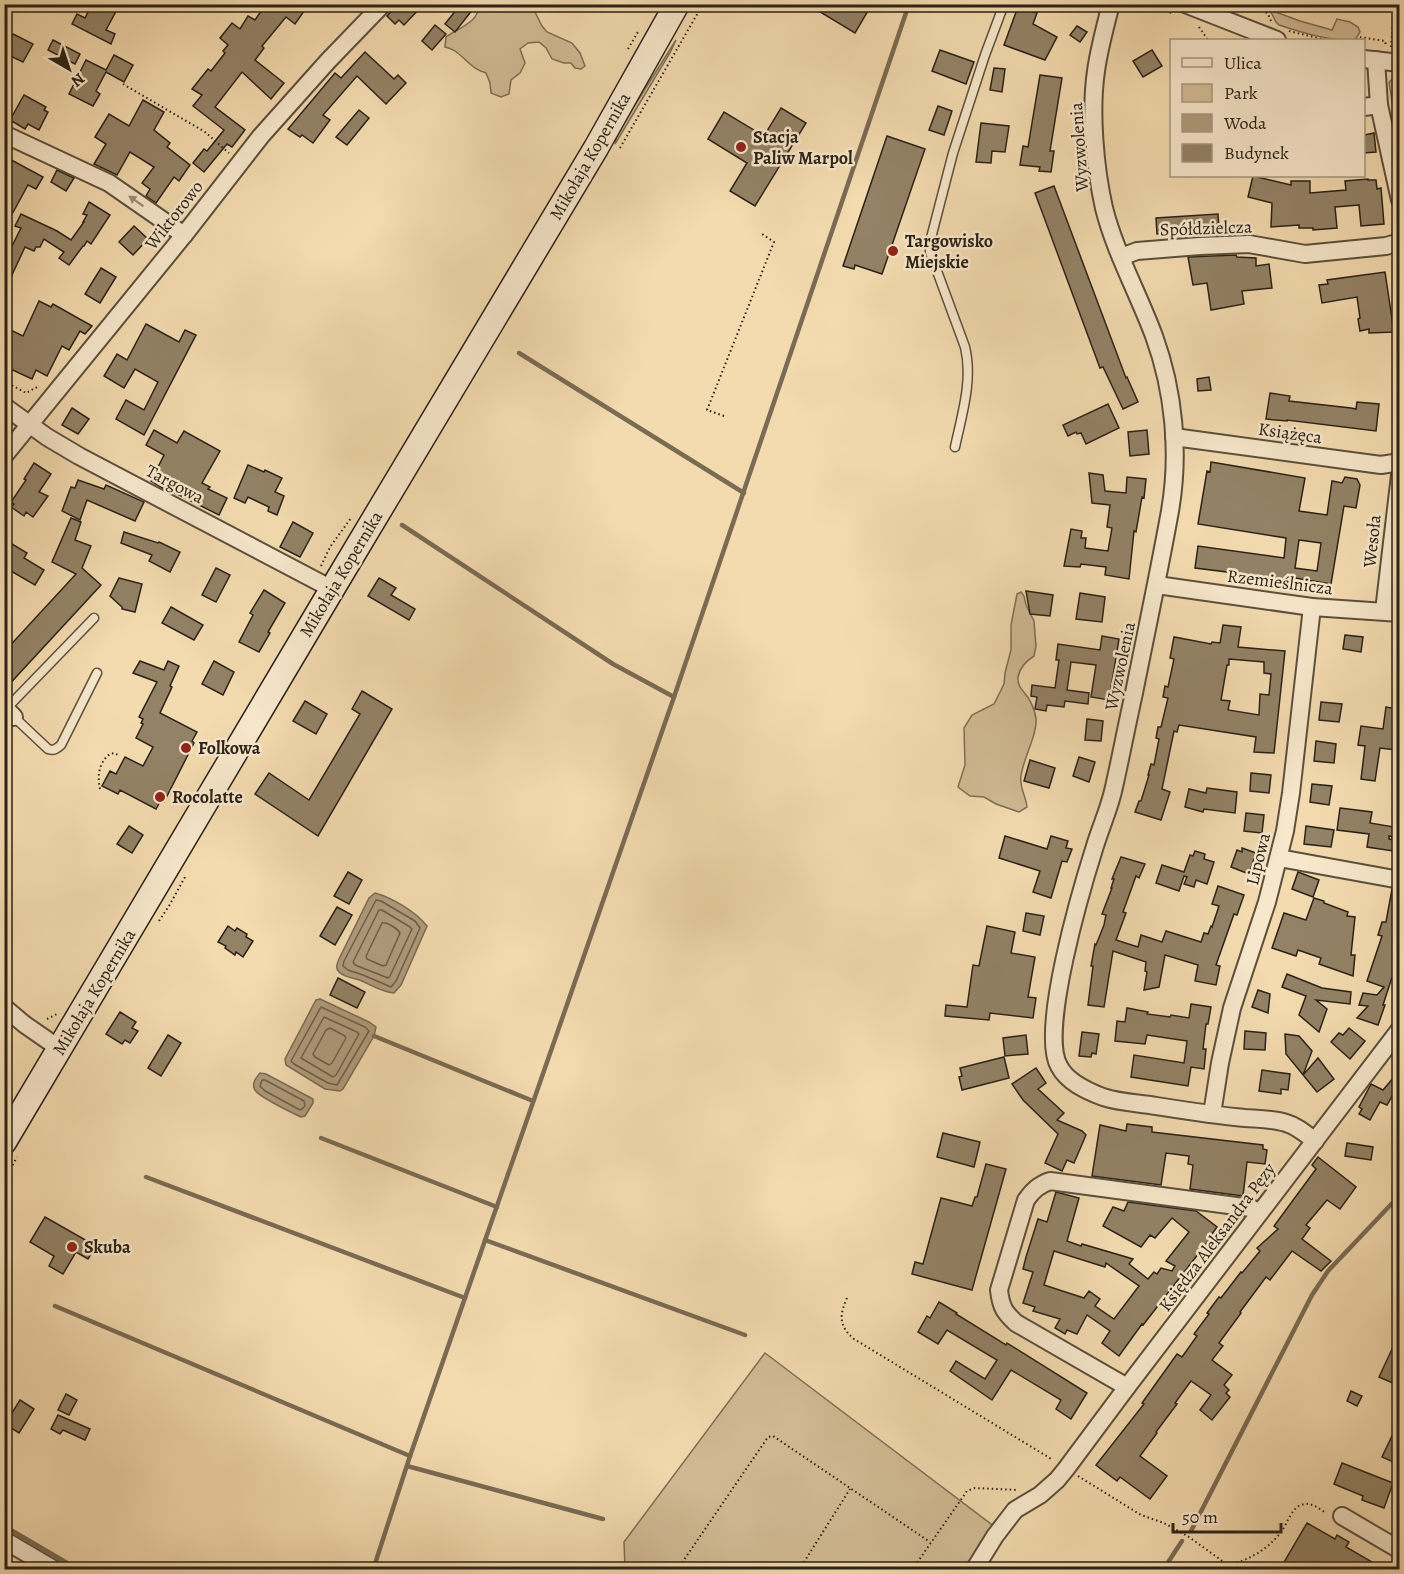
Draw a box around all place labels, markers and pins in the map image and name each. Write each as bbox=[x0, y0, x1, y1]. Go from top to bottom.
place label: Stacja Paliw Marpol bbox=[753, 125, 853, 170]
marker: Stacja Paliw Marpol bbox=[734, 140, 748, 154]
place label: Targowisko Miejskie bbox=[905, 229, 993, 274]
marker: Targowisko Miejskie bbox=[886, 244, 900, 258]
place label: Folkowa bbox=[198, 736, 261, 760]
marker: Folkowa bbox=[179, 741, 193, 755]
place label: Rocolatte bbox=[172, 785, 243, 809]
marker: Rocolatte bbox=[153, 790, 167, 804]
place label: Skuba bbox=[84, 1235, 131, 1259]
marker: Skuba bbox=[65, 1240, 79, 1254]

